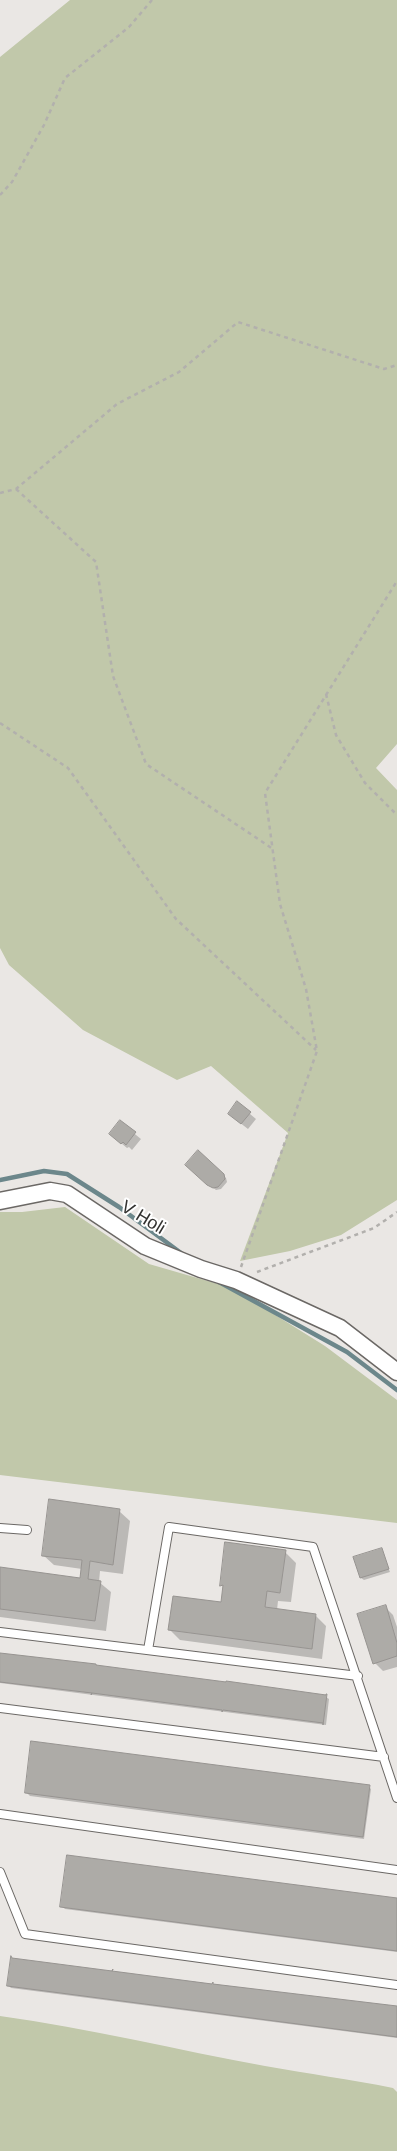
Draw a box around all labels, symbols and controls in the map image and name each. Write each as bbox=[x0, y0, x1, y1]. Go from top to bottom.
street label: V Holi bbox=[117, 1196, 169, 1240]

